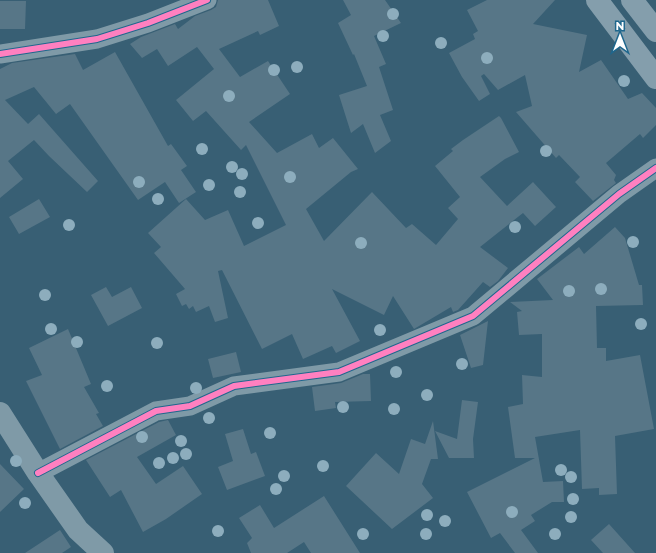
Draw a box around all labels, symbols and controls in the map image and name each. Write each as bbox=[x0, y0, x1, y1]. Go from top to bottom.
north arrow bbox=[600, 16, 640, 56]
text: N bbox=[616, 19, 624, 33]

